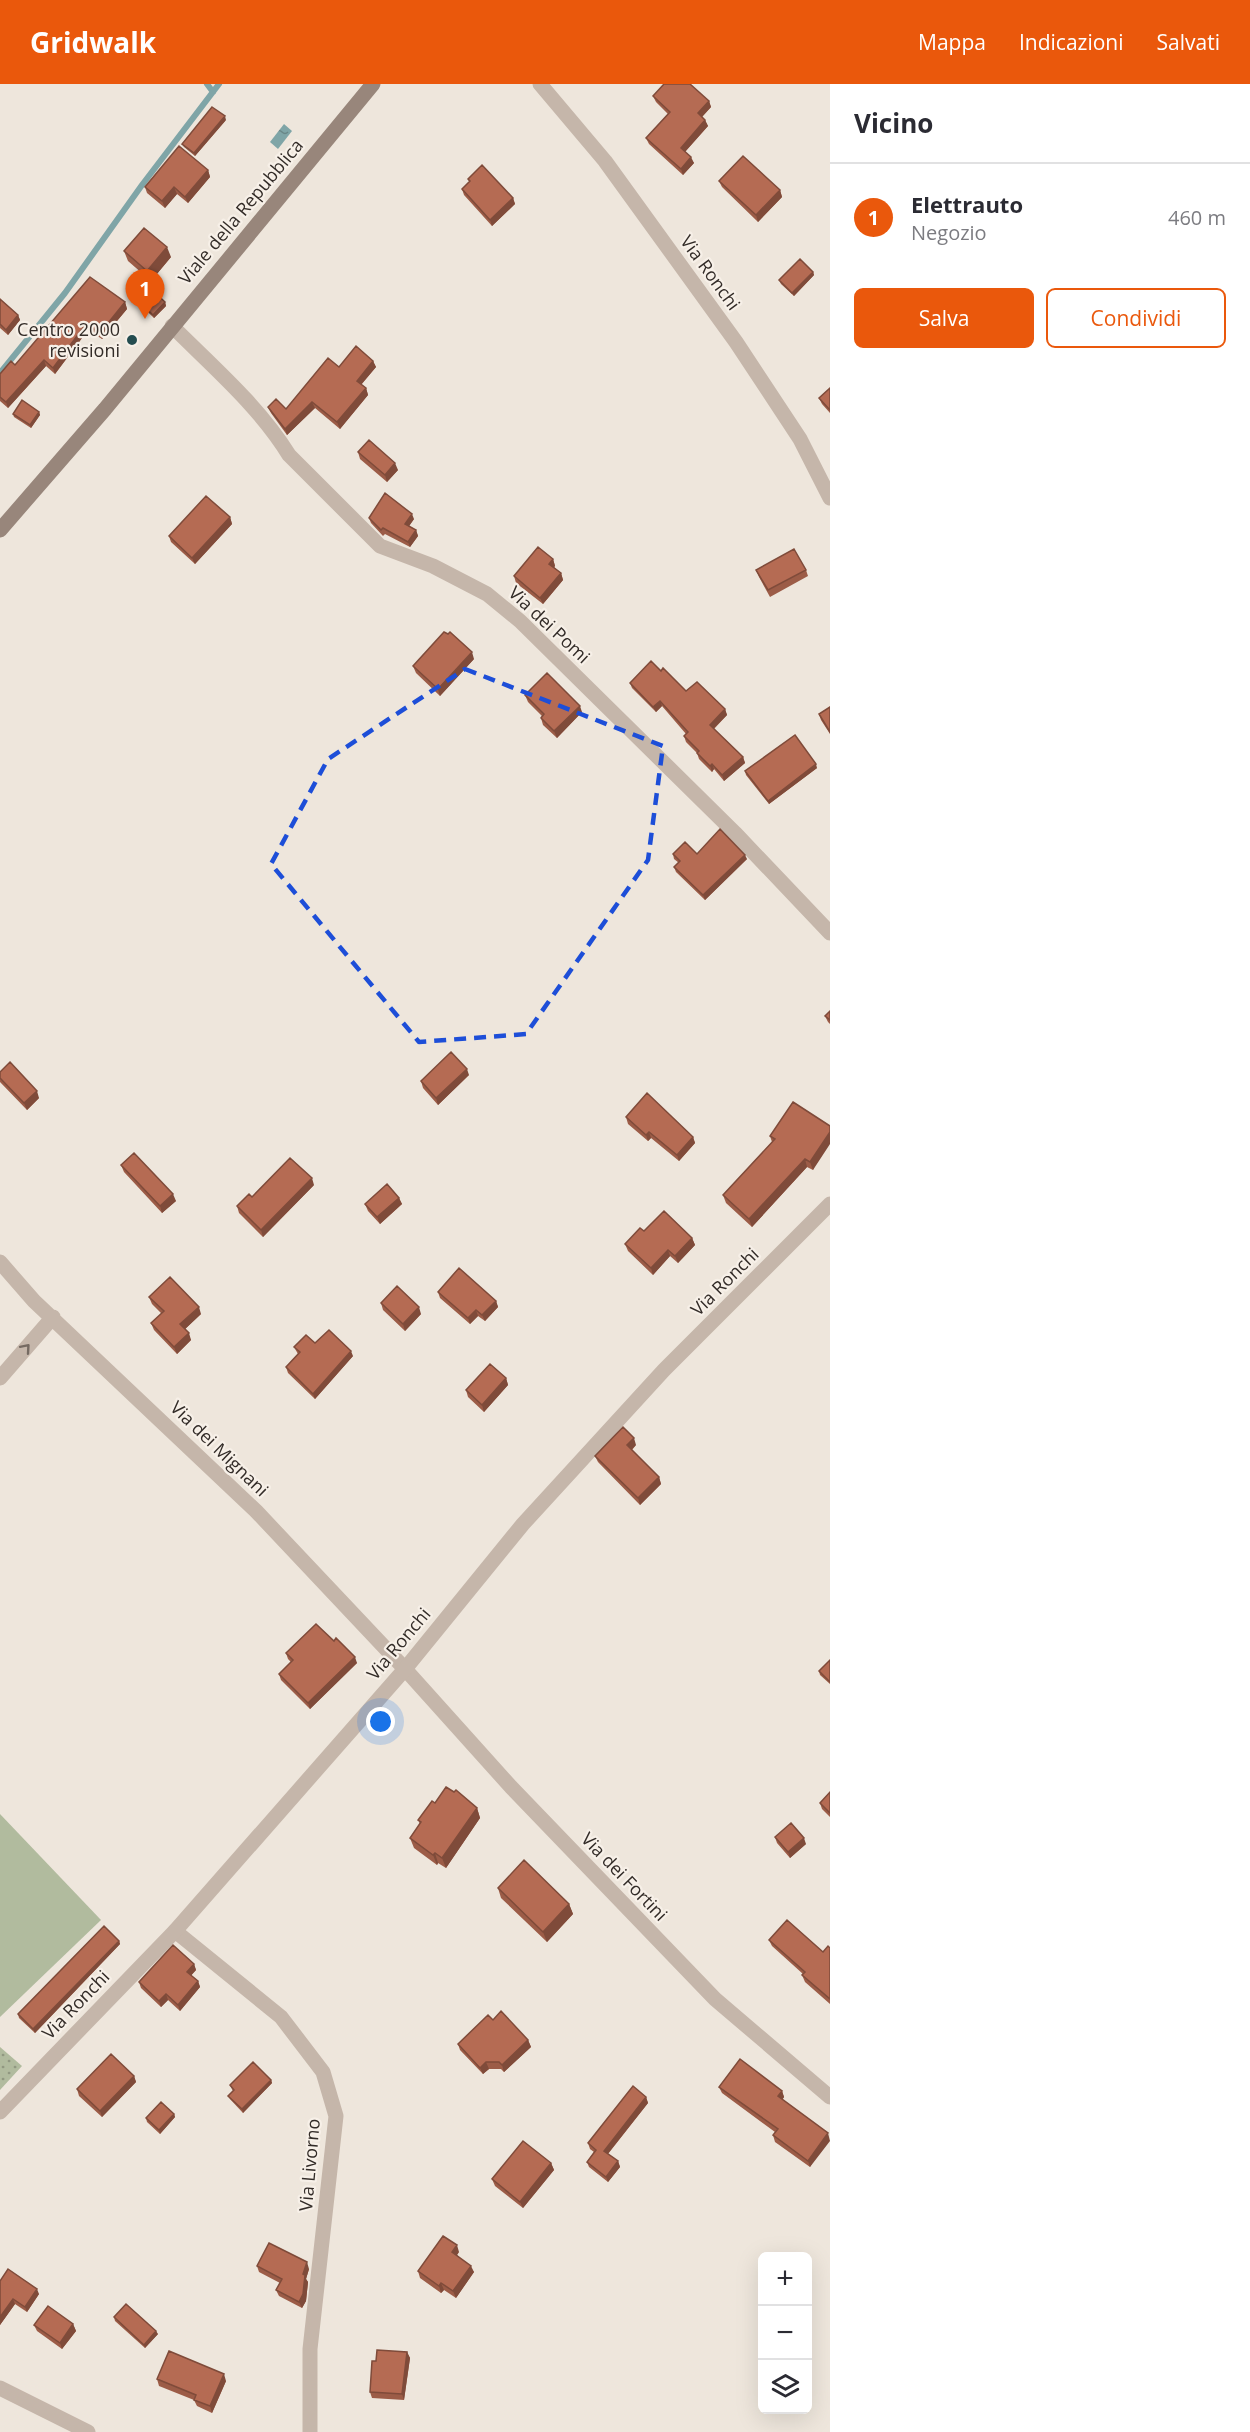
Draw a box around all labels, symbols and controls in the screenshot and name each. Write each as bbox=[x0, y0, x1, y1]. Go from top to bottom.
text: Gridwalk bbox=[30, 23, 156, 61]
text: Mappa bbox=[918, 28, 986, 56]
text: Indicazioni bbox=[1019, 28, 1124, 56]
text: Salvati bbox=[1157, 28, 1220, 56]
text: Vicino bbox=[854, 105, 933, 141]
street label: Viale della Repubblica bbox=[172, 134, 308, 289]
text: Elettrauto bbox=[911, 189, 1023, 219]
text: 1 bbox=[868, 204, 879, 231]
text: 460 m bbox=[1168, 204, 1226, 231]
text: Negozio bbox=[911, 219, 987, 246]
street label: Via Ronchi bbox=[675, 230, 746, 315]
pin: 1 bbox=[126, 270, 164, 319]
button: Salva bbox=[854, 288, 1034, 348]
button: Condividi bbox=[1046, 288, 1226, 348]
place label: Centro 2000 revisioni bbox=[17, 317, 120, 362]
marker: Centro 2000 revisioni bbox=[125, 333, 139, 347]
street label: Via dei Pomi bbox=[504, 580, 596, 668]
street label: Via Ronchi bbox=[685, 1242, 764, 1321]
one-way arrow bbox=[19, 1344, 30, 1355]
street label: Via dei Mignani bbox=[166, 1395, 274, 1501]
street label: Via Ronchi bbox=[361, 1602, 435, 1684]
your location bbox=[366, 1707, 395, 1736]
street label: Via dei Fortini bbox=[576, 1827, 673, 1926]
street label: Via Ronchi bbox=[36, 1965, 114, 2044]
street label: Via Livorno bbox=[293, 2118, 325, 2212]
map controls bbox=[758, 2252, 812, 2414]
button: + bbox=[758, 2252, 812, 2306]
button: − bbox=[758, 2306, 812, 2360]
button: layers bbox=[758, 2360, 812, 2414]

